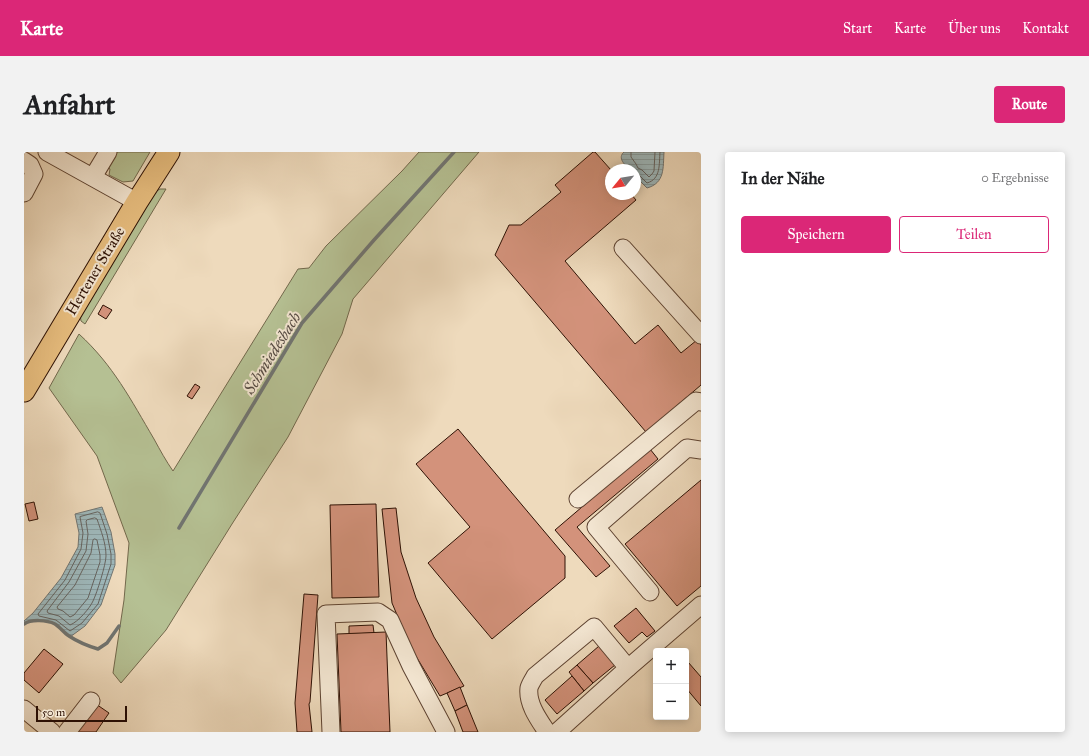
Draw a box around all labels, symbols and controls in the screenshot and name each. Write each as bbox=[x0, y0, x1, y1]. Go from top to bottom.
text: Karte bbox=[20, 17, 63, 40]
text: Start bbox=[843, 20, 872, 37]
text: Karte bbox=[894, 20, 926, 37]
text: Über uns bbox=[948, 20, 1000, 37]
text: Kontakt bbox=[1022, 20, 1069, 37]
button: Route bbox=[994, 86, 1065, 123]
text: Anfahrt bbox=[24, 87, 115, 122]
north arrow bbox=[605, 164, 641, 200]
text: In der Nähe bbox=[741, 168, 825, 189]
text: 0 Ergebnisse bbox=[981, 170, 1049, 186]
button: Speichern bbox=[741, 216, 891, 253]
button: Teilen bbox=[899, 216, 1049, 253]
street label: Hertener Straße bbox=[62, 224, 128, 318]
water label: Schmiedesbach bbox=[239, 308, 305, 398]
map controls bbox=[653, 648, 689, 720]
button: + bbox=[653, 648, 689, 684]
button: − bbox=[653, 684, 689, 720]
scale bar bbox=[36, 704, 127, 723]
text: 50 m bbox=[42, 706, 65, 719]

